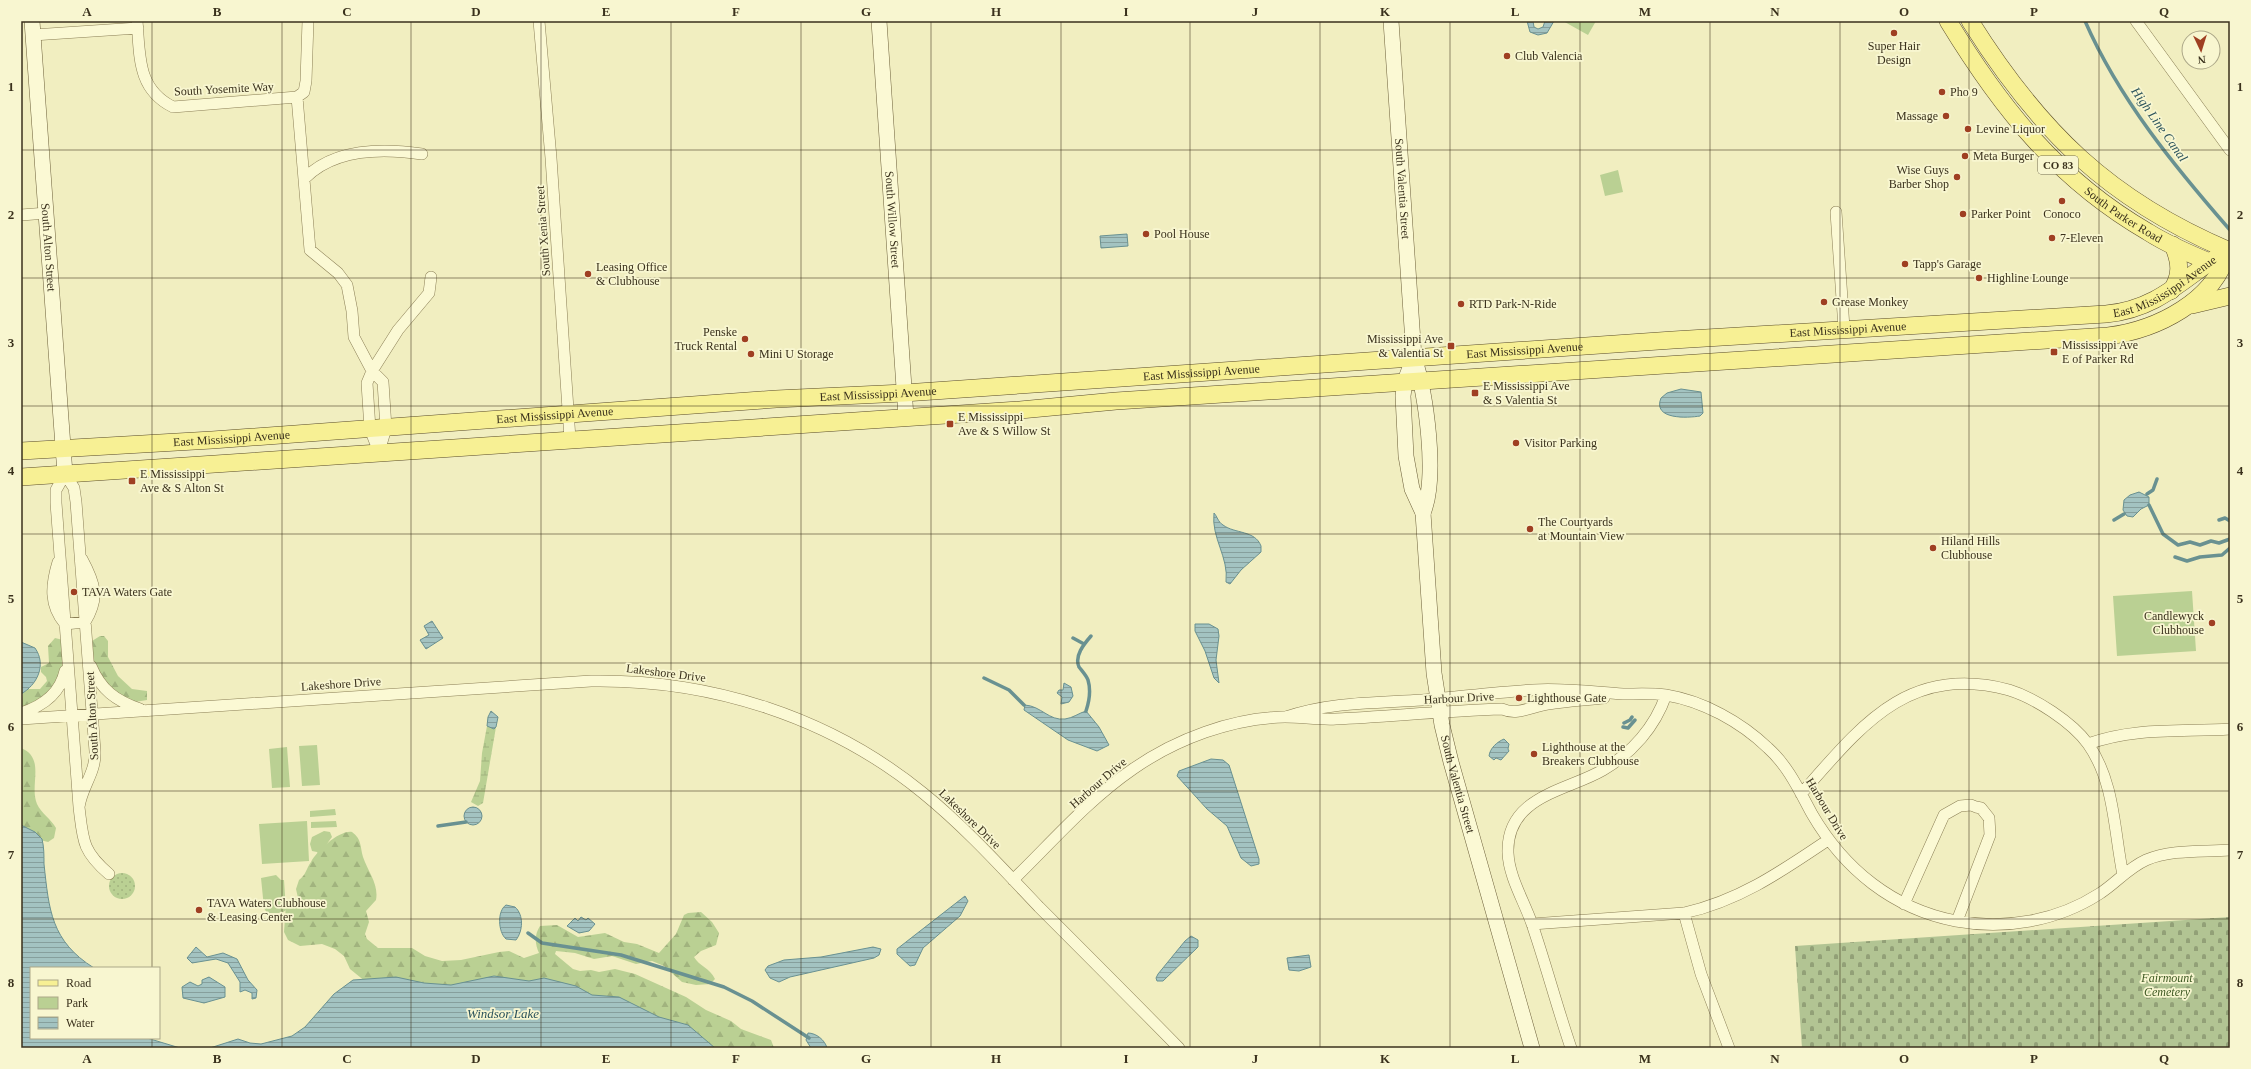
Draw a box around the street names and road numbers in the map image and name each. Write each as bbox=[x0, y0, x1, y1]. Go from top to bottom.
street label: South Yosemite Way bbox=[174, 79, 274, 99]
street label: South Valentia Street bbox=[1392, 138, 1413, 240]
road number: CO 83 bbox=[2038, 156, 2078, 174]
street label: South Willow Street bbox=[882, 170, 903, 269]
street label: South Parker Road bbox=[2082, 184, 2165, 246]
street label: South Xenia Street bbox=[533, 185, 553, 277]
street label: South Alton Street bbox=[38, 203, 59, 293]
street label: East Mississippi Avenue bbox=[2112, 253, 2219, 320]
street label: East Mississippi Avenue bbox=[1789, 319, 1907, 340]
street label: East Mississippi Avenue bbox=[1466, 339, 1584, 361]
street label: East Mississippi Avenue bbox=[1142, 361, 1260, 384]
street label: East Mississippi Avenue bbox=[819, 384, 937, 404]
street label: East Mississippi Avenue bbox=[496, 404, 614, 426]
street label: East Mississippi Avenue bbox=[173, 427, 291, 449]
street label: Lakeshore Drive bbox=[625, 661, 707, 685]
street label: South Alton Street bbox=[83, 671, 101, 761]
street label: Lakeshore Drive bbox=[300, 674, 382, 694]
street label: Harbour Drive bbox=[1424, 689, 1494, 707]
street label: South Valentia Street bbox=[1438, 734, 1478, 836]
street label: Harbour Drive bbox=[1067, 755, 1129, 811]
street label: Harbour Drive bbox=[1803, 775, 1851, 843]
street label: Lakeshore Drive bbox=[936, 786, 1004, 852]

